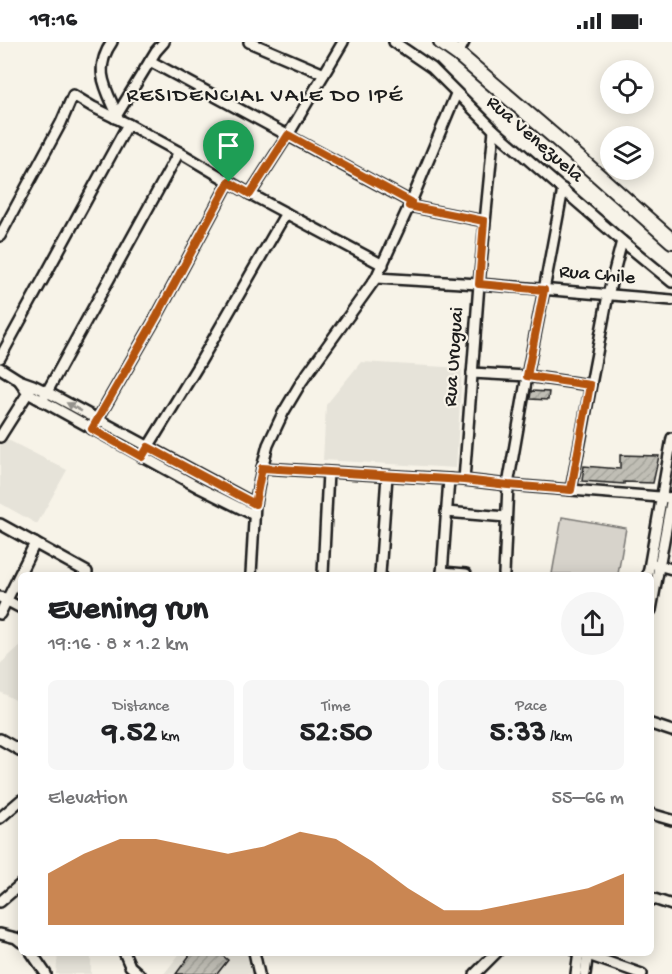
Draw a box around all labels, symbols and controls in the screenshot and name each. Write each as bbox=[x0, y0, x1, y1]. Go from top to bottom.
text: 19:16 bbox=[30, 8, 77, 34]
map controls bbox=[600, 60, 654, 180]
button: locate bbox=[600, 60, 654, 114]
district label: RESIDENCIAL VALE DO IPÉ bbox=[126, 84, 404, 110]
street label: Rua Venezuela bbox=[481, 92, 588, 189]
pin bbox=[203, 120, 254, 182]
button: layers bbox=[600, 126, 654, 180]
icon: arrive bbox=[212, 129, 245, 162]
street label: Rua Chile bbox=[558, 261, 637, 291]
street label: Rua Uruguai bbox=[440, 306, 470, 408]
one-way arrow bbox=[66, 402, 83, 412]
text: Evening run bbox=[48, 592, 208, 630]
button: share bbox=[561, 592, 624, 655]
text: 19:16 · 8 × 1.2 km bbox=[48, 634, 188, 657]
text: Distance bbox=[113, 698, 169, 717]
text: Time bbox=[321, 698, 351, 717]
text: Pace bbox=[515, 698, 547, 717]
text: 9.52 bbox=[102, 717, 157, 752]
text: 52:50 bbox=[300, 717, 372, 752]
text: 5:33 bbox=[490, 717, 546, 752]
text: km bbox=[157, 728, 180, 747]
text: /km bbox=[546, 728, 572, 747]
text: Elevation bbox=[48, 788, 128, 811]
text: 55–66 m bbox=[552, 788, 624, 811]

